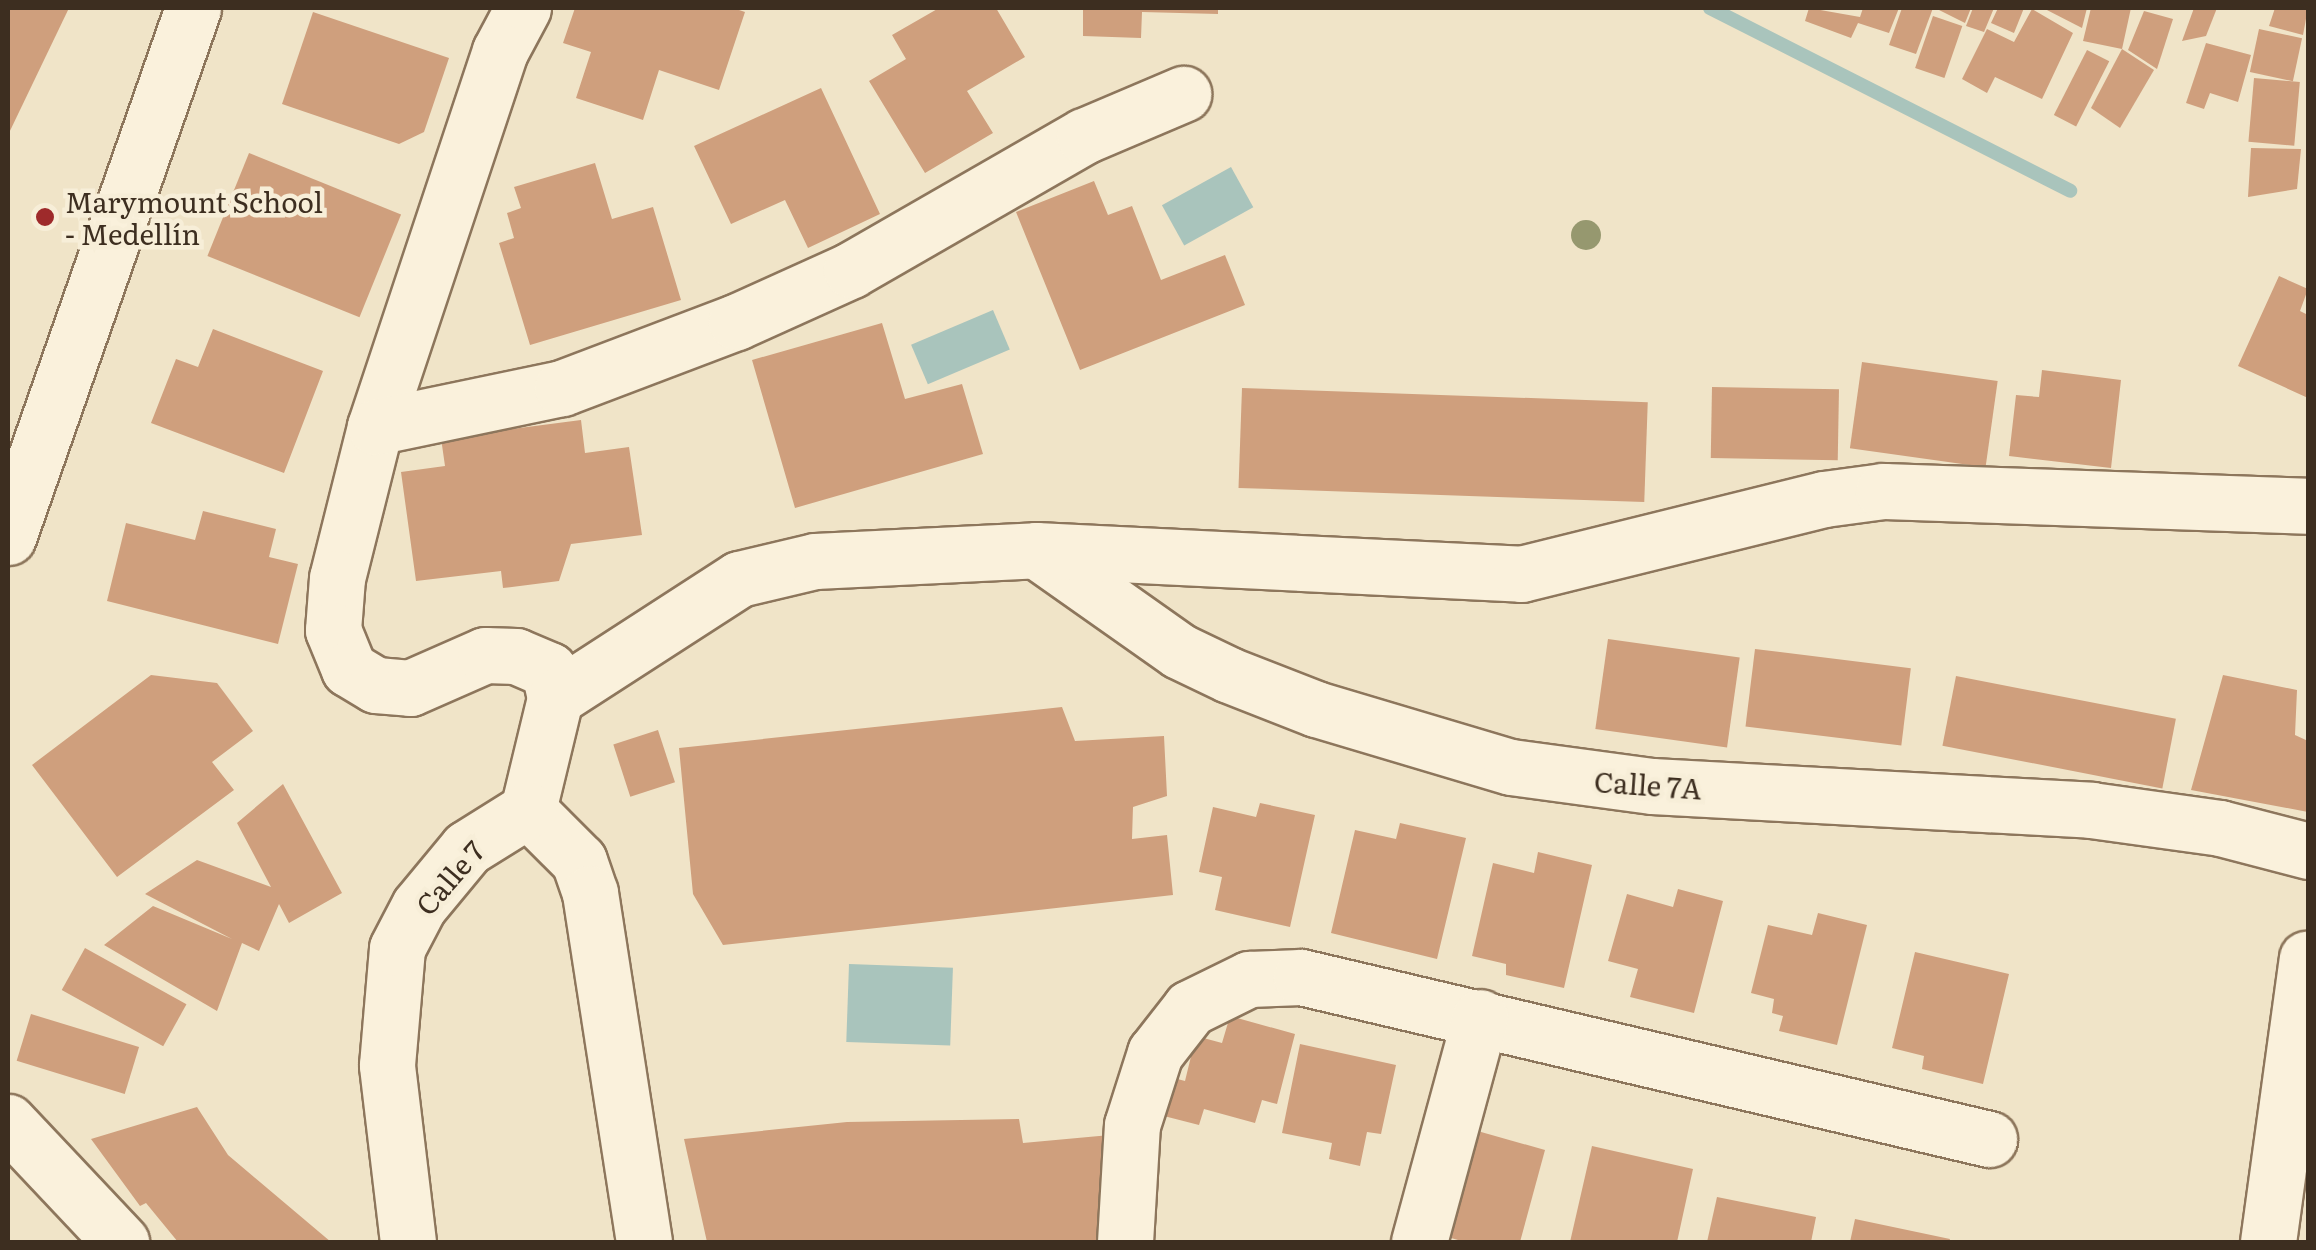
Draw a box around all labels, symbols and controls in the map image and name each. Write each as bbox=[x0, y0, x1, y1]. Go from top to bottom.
place label: Marymount School - Medellín bbox=[65, 184, 323, 250]
marker: Marymount School - Medellín bbox=[34, 206, 56, 228]
street label: Calle 7A bbox=[1593, 763, 1703, 805]
street label: Calle 7 bbox=[408, 833, 490, 921]

